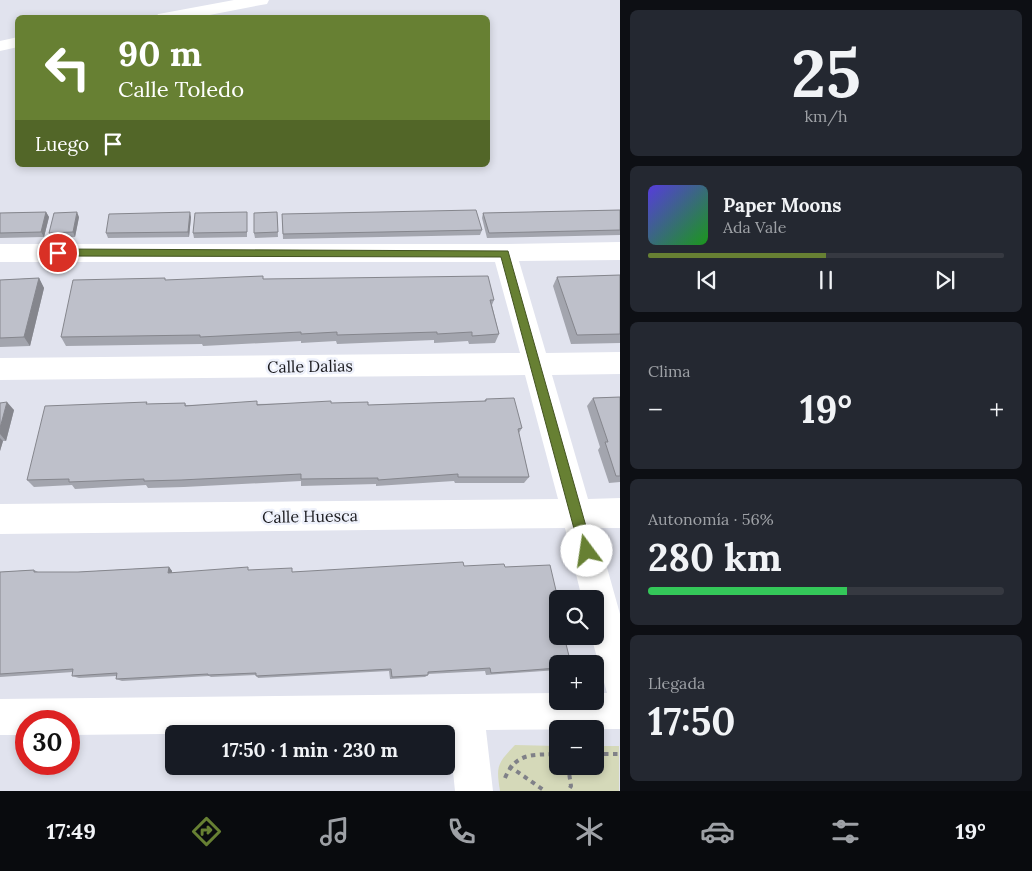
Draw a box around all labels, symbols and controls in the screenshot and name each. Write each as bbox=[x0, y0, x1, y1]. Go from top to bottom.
text: 90 m bbox=[118, 31, 202, 76]
text: 25 bbox=[791, 32, 861, 115]
icon: left bbox=[35, 35, 100, 100]
text: Calle Toledo bbox=[118, 75, 244, 103]
text: km/h bbox=[804, 106, 848, 126]
icon: arrive bbox=[99, 130, 127, 158]
text: Luego bbox=[35, 132, 89, 156]
text: Paper Moons bbox=[723, 193, 842, 217]
text: Ada Vale bbox=[723, 217, 786, 237]
pin bbox=[37, 232, 79, 274]
icon: arrive bbox=[44, 239, 72, 267]
icon: previous bbox=[693, 266, 721, 294]
icon: pause bbox=[812, 266, 840, 294]
icon: next bbox=[931, 266, 959, 294]
street label: Calle Dalias bbox=[267, 355, 353, 377]
text: Clima bbox=[648, 361, 691, 381]
text: 19° bbox=[800, 385, 852, 433]
text: − bbox=[648, 392, 663, 428]
text: + bbox=[989, 392, 1004, 428]
street label: Calle Huesca bbox=[262, 505, 358, 527]
text: Autonomía · 56% bbox=[648, 509, 774, 529]
position arrow bbox=[560, 524, 612, 576]
text: 280 km bbox=[648, 533, 782, 581]
map controls bbox=[549, 590, 604, 775]
button: search bbox=[549, 590, 604, 645]
button: + bbox=[549, 655, 604, 710]
text: Llegada bbox=[648, 673, 705, 693]
text: 17:50 bbox=[648, 697, 735, 745]
speed limit sign: 30 bbox=[15, 710, 80, 775]
button: − bbox=[549, 720, 604, 775]
text: 17:50 · 1 min · 230 m bbox=[222, 738, 398, 762]
icon: directions bbox=[189, 814, 224, 849]
icon: music bbox=[317, 814, 352, 849]
icon: phone bbox=[444, 814, 479, 849]
icon: climate bbox=[572, 814, 607, 849]
icon: car bbox=[700, 814, 735, 849]
icon: filters bbox=[828, 814, 863, 849]
text: 17:49 bbox=[46, 817, 96, 845]
text: 19° bbox=[956, 817, 986, 845]

